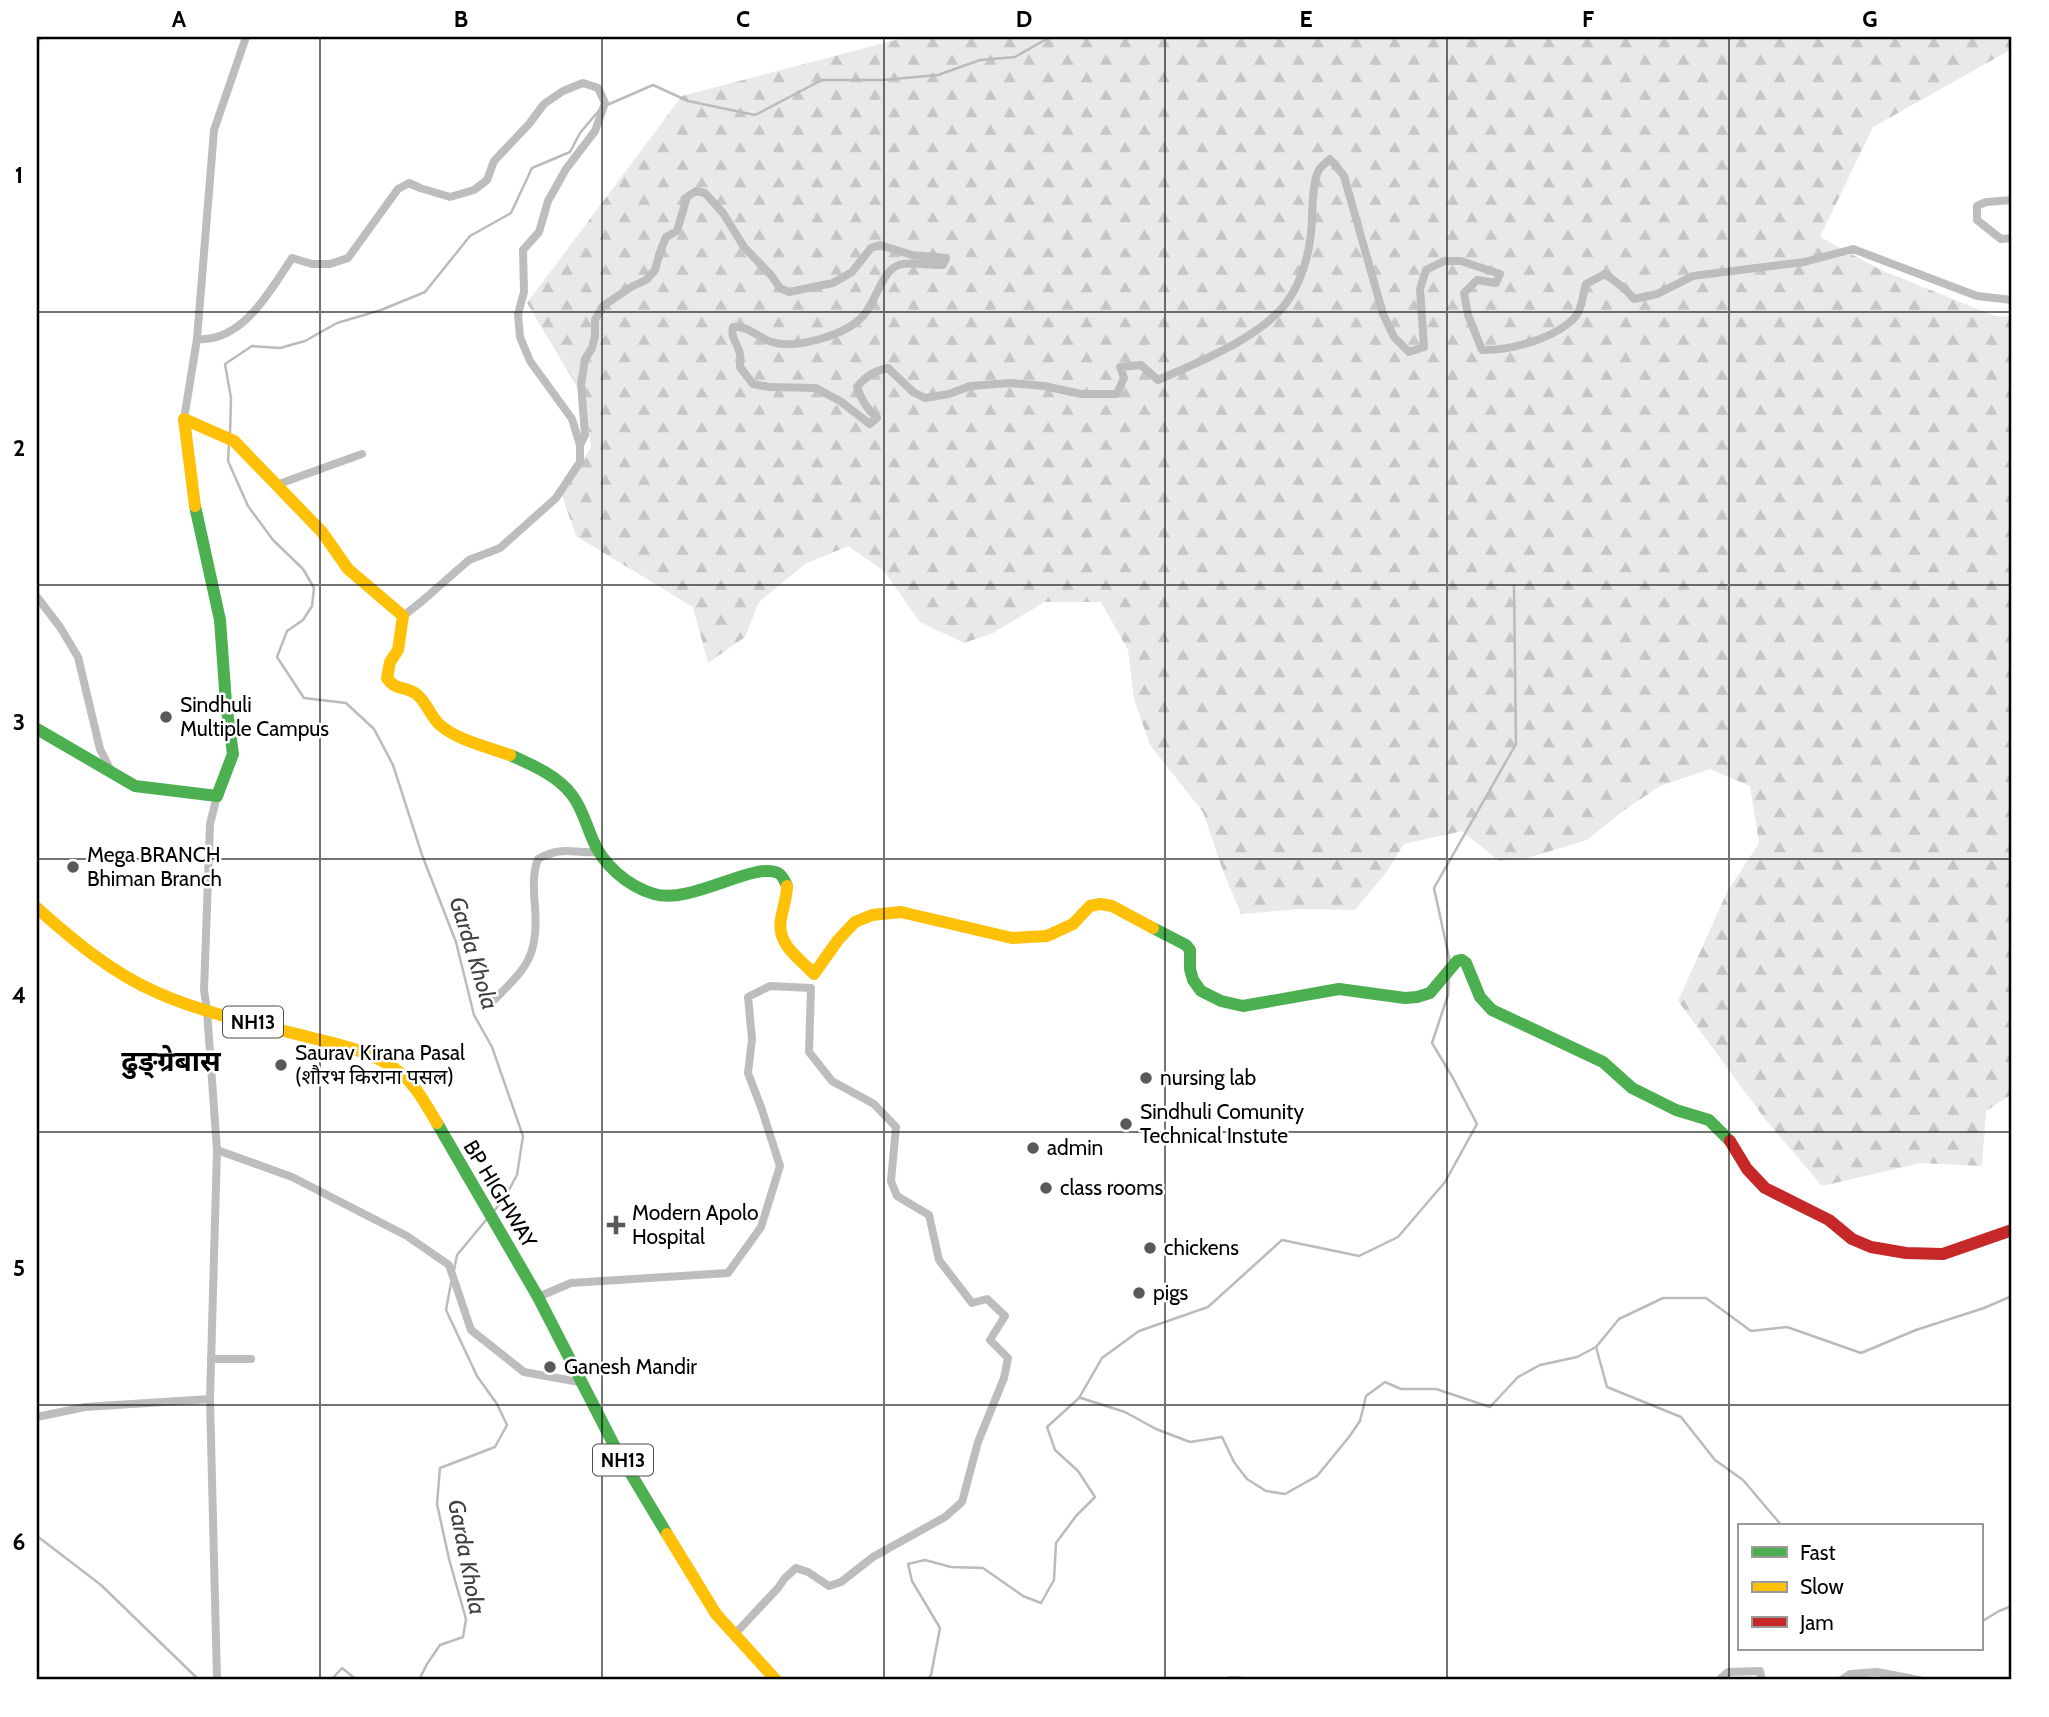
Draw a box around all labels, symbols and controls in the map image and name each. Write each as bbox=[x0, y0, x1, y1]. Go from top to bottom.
text: A bbox=[172, 5, 187, 33]
text: B bbox=[454, 5, 468, 33]
text: C bbox=[736, 5, 750, 33]
text: D bbox=[1016, 5, 1032, 33]
text: E bbox=[1299, 5, 1313, 33]
text: F bbox=[1582, 5, 1594, 33]
text: G bbox=[1862, 5, 1878, 33]
text: 1 bbox=[15, 161, 23, 189]
text: 2 bbox=[13, 434, 25, 462]
place label: Sindhuli Multiple Campus bbox=[180, 692, 329, 741]
text: 3 bbox=[13, 708, 25, 736]
marker: Sindhuli Multiple Campus bbox=[158, 709, 174, 725]
place label: Mega BRANCH Bhiman Branch bbox=[87, 842, 222, 891]
marker: Mega BRANCH Bhiman Branch bbox=[65, 859, 81, 875]
water label: Garda Khola bbox=[444, 893, 504, 1013]
text: 4 bbox=[12, 981, 26, 1009]
road number: NH13 bbox=[223, 1006, 283, 1038]
place label: Saurav Kirana Pasal (शौरभ किराना पसल) bbox=[295, 1040, 465, 1089]
district label: ढुङ्ग्रेबास bbox=[121, 1044, 222, 1079]
marker: Saurav Kirana Pasal (शौरभ किराना पसल) bbox=[273, 1057, 289, 1073]
place label: nursing lab bbox=[1160, 1065, 1256, 1090]
marker: nursing lab bbox=[1138, 1070, 1154, 1086]
place label: Sindhuli Comunity Technical Instute bbox=[1140, 1099, 1304, 1148]
marker: Sindhuli Comunity Technical Instute bbox=[1118, 1116, 1134, 1132]
street label: BP HIGHWAY bbox=[459, 1135, 543, 1253]
place label: admin bbox=[1047, 1135, 1103, 1160]
marker: admin bbox=[1025, 1140, 1041, 1156]
place label: class rooms bbox=[1060, 1175, 1164, 1200]
marker: class rooms bbox=[1038, 1180, 1054, 1196]
place label: Modern Apolo Hospital bbox=[632, 1200, 758, 1249]
marker: Modern Apolo Hospital bbox=[606, 1215, 626, 1235]
place label: chickens bbox=[1164, 1235, 1239, 1260]
marker: chickens bbox=[1142, 1240, 1158, 1256]
text: 5 bbox=[13, 1254, 25, 1282]
place label: pigs bbox=[1153, 1280, 1189, 1305]
marker: pigs bbox=[1131, 1285, 1147, 1301]
place label: Ganesh Mandir bbox=[564, 1354, 697, 1379]
marker: Ganesh Mandir bbox=[542, 1359, 558, 1375]
road number: NH13 bbox=[593, 1444, 653, 1476]
water label: Garda Khola bbox=[442, 1497, 492, 1617]
legend bbox=[1738, 1524, 1982, 1650]
text: 6 bbox=[13, 1528, 25, 1556]
text: Fast bbox=[1800, 1540, 1836, 1565]
text: Slow bbox=[1800, 1574, 1844, 1599]
text: Jam bbox=[1799, 1610, 1834, 1635]

